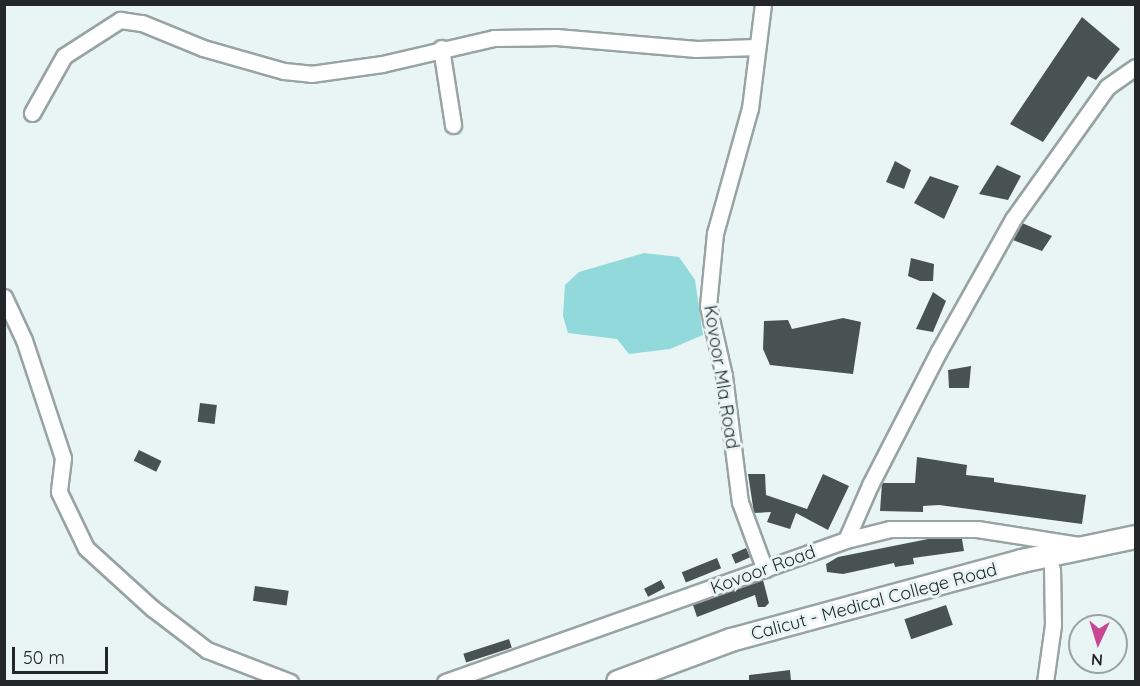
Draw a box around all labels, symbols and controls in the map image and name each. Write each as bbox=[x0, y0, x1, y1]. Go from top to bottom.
street label: Kovoor Mla Road bbox=[699, 304, 743, 450]
street label: Kovoor Road bbox=[708, 541, 818, 599]
street label: Calicut - Medical College Road bbox=[749, 559, 999, 645]
north arrow bbox=[1068, 614, 1128, 674]
scale bar bbox=[15, 635, 111, 673]
text: 50 m bbox=[23, 646, 65, 669]
text: N bbox=[1090, 650, 1103, 670]

